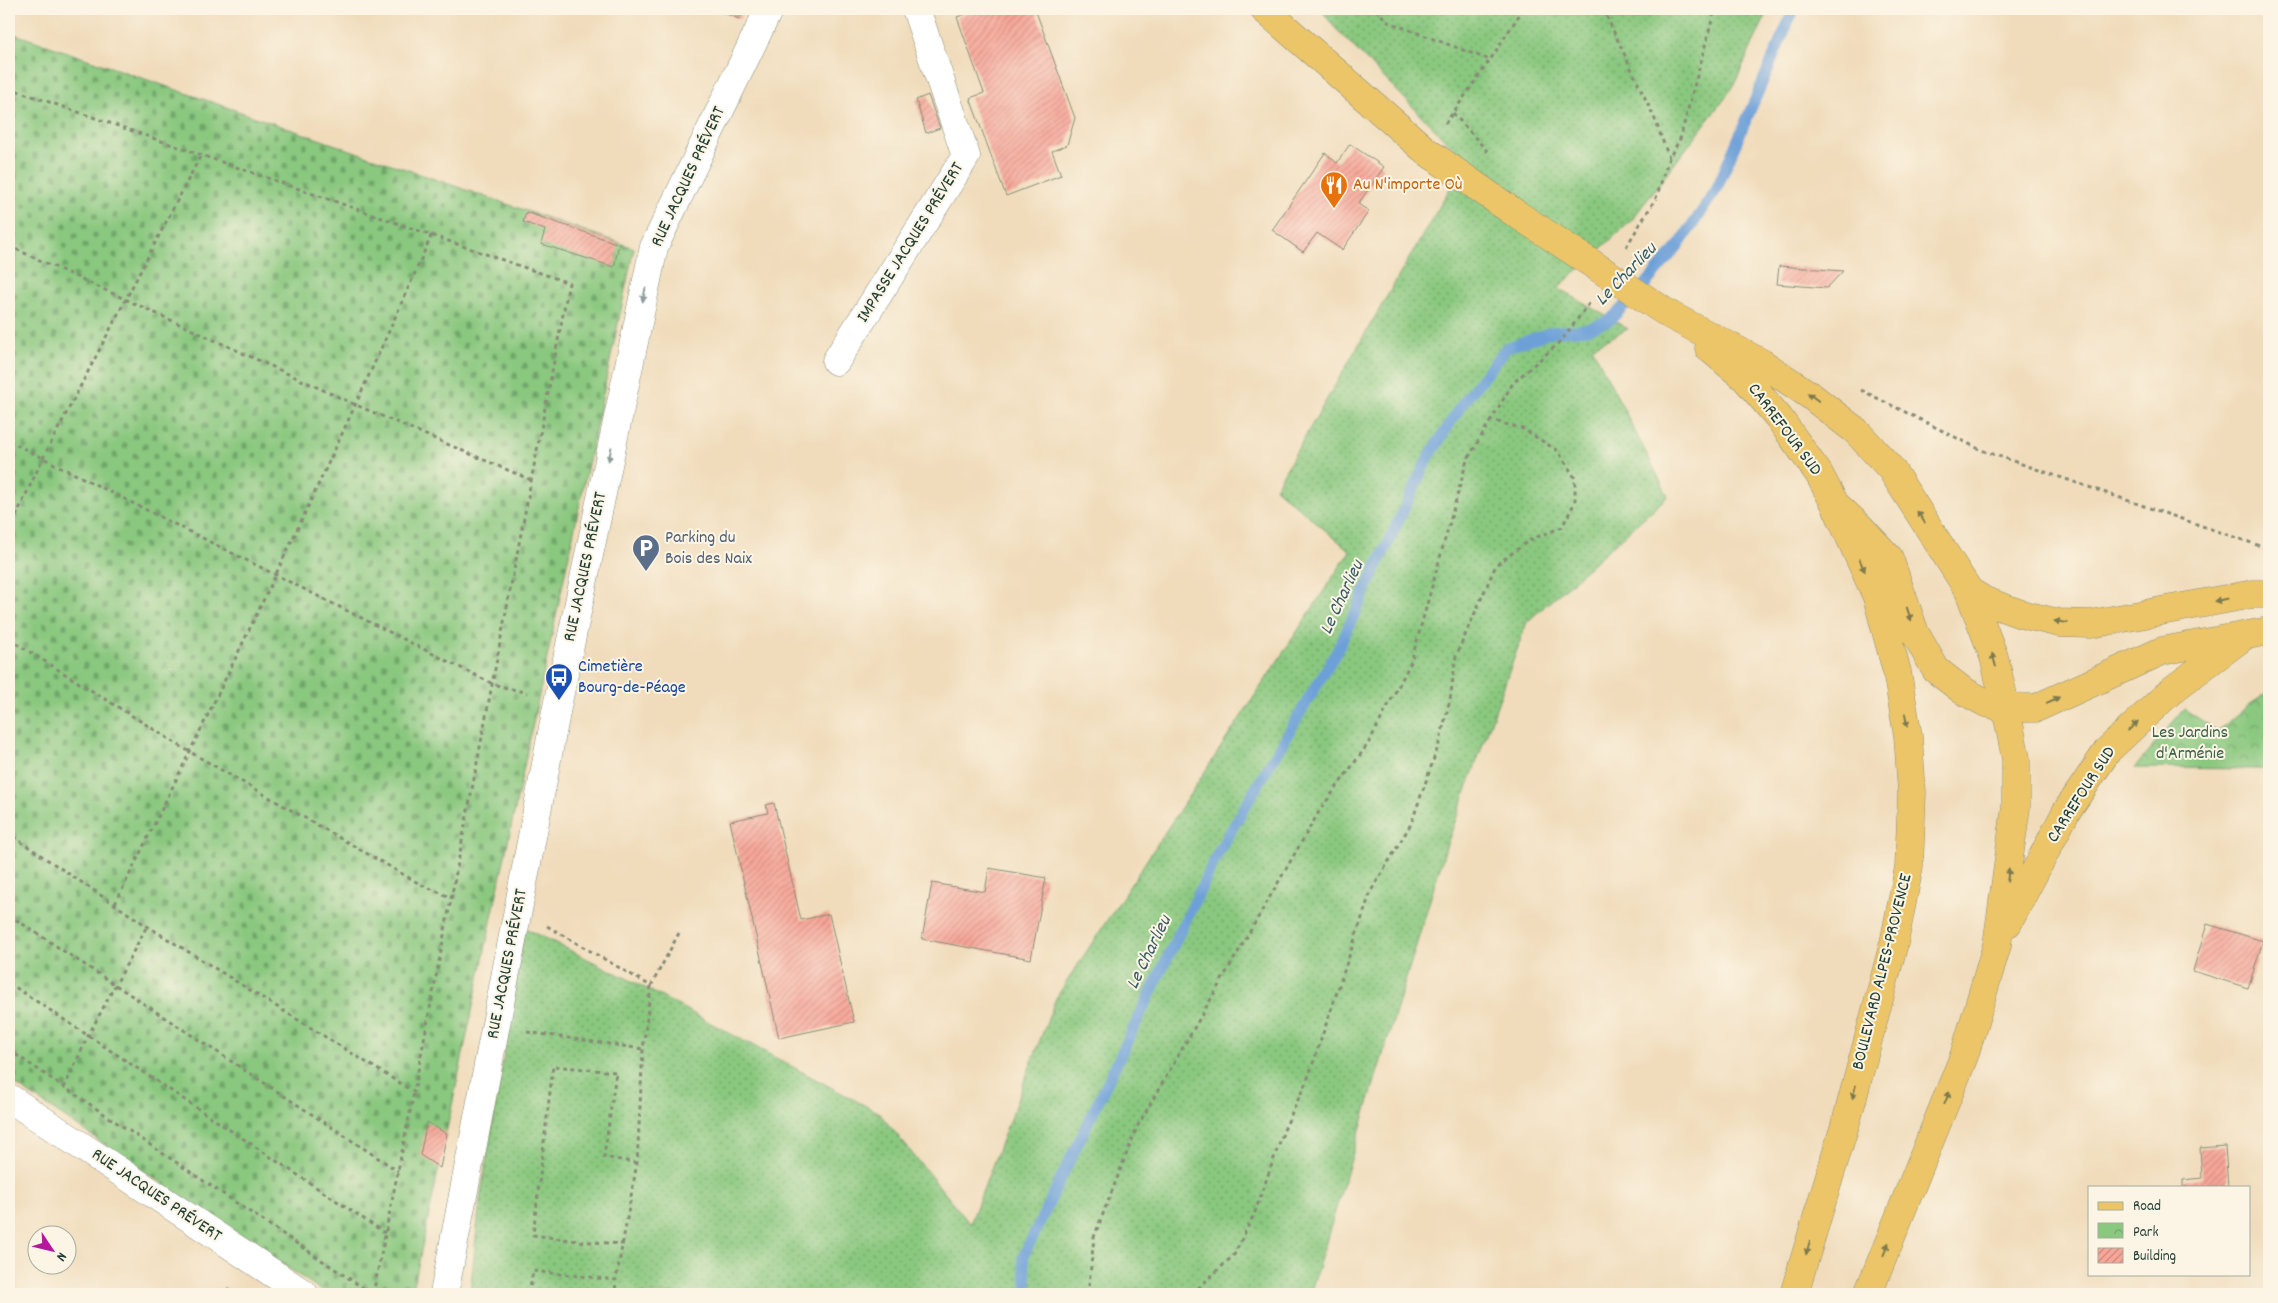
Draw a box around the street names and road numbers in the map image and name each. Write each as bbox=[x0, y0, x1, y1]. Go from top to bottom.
street label: RUE JACQUES PRÉVERT bbox=[645, 103, 733, 251]
street label: IMPASSE JACQUES PRÉVERT bbox=[851, 158, 971, 328]
street label: CARREFOUR SUD bbox=[1741, 378, 1827, 482]
street label: RUE JACQUES PRÉVERT bbox=[558, 490, 614, 644]
street label: CARREFOUR SUD bbox=[2041, 742, 2123, 848]
street label: BOULEVARD ALPES-PROVENCE bbox=[1847, 871, 1919, 1073]
street label: RUE JACQUES PRÉVERT bbox=[481, 887, 535, 1041]
street label: RUE JACQUES PRÉVERT bbox=[86, 1143, 226, 1249]

